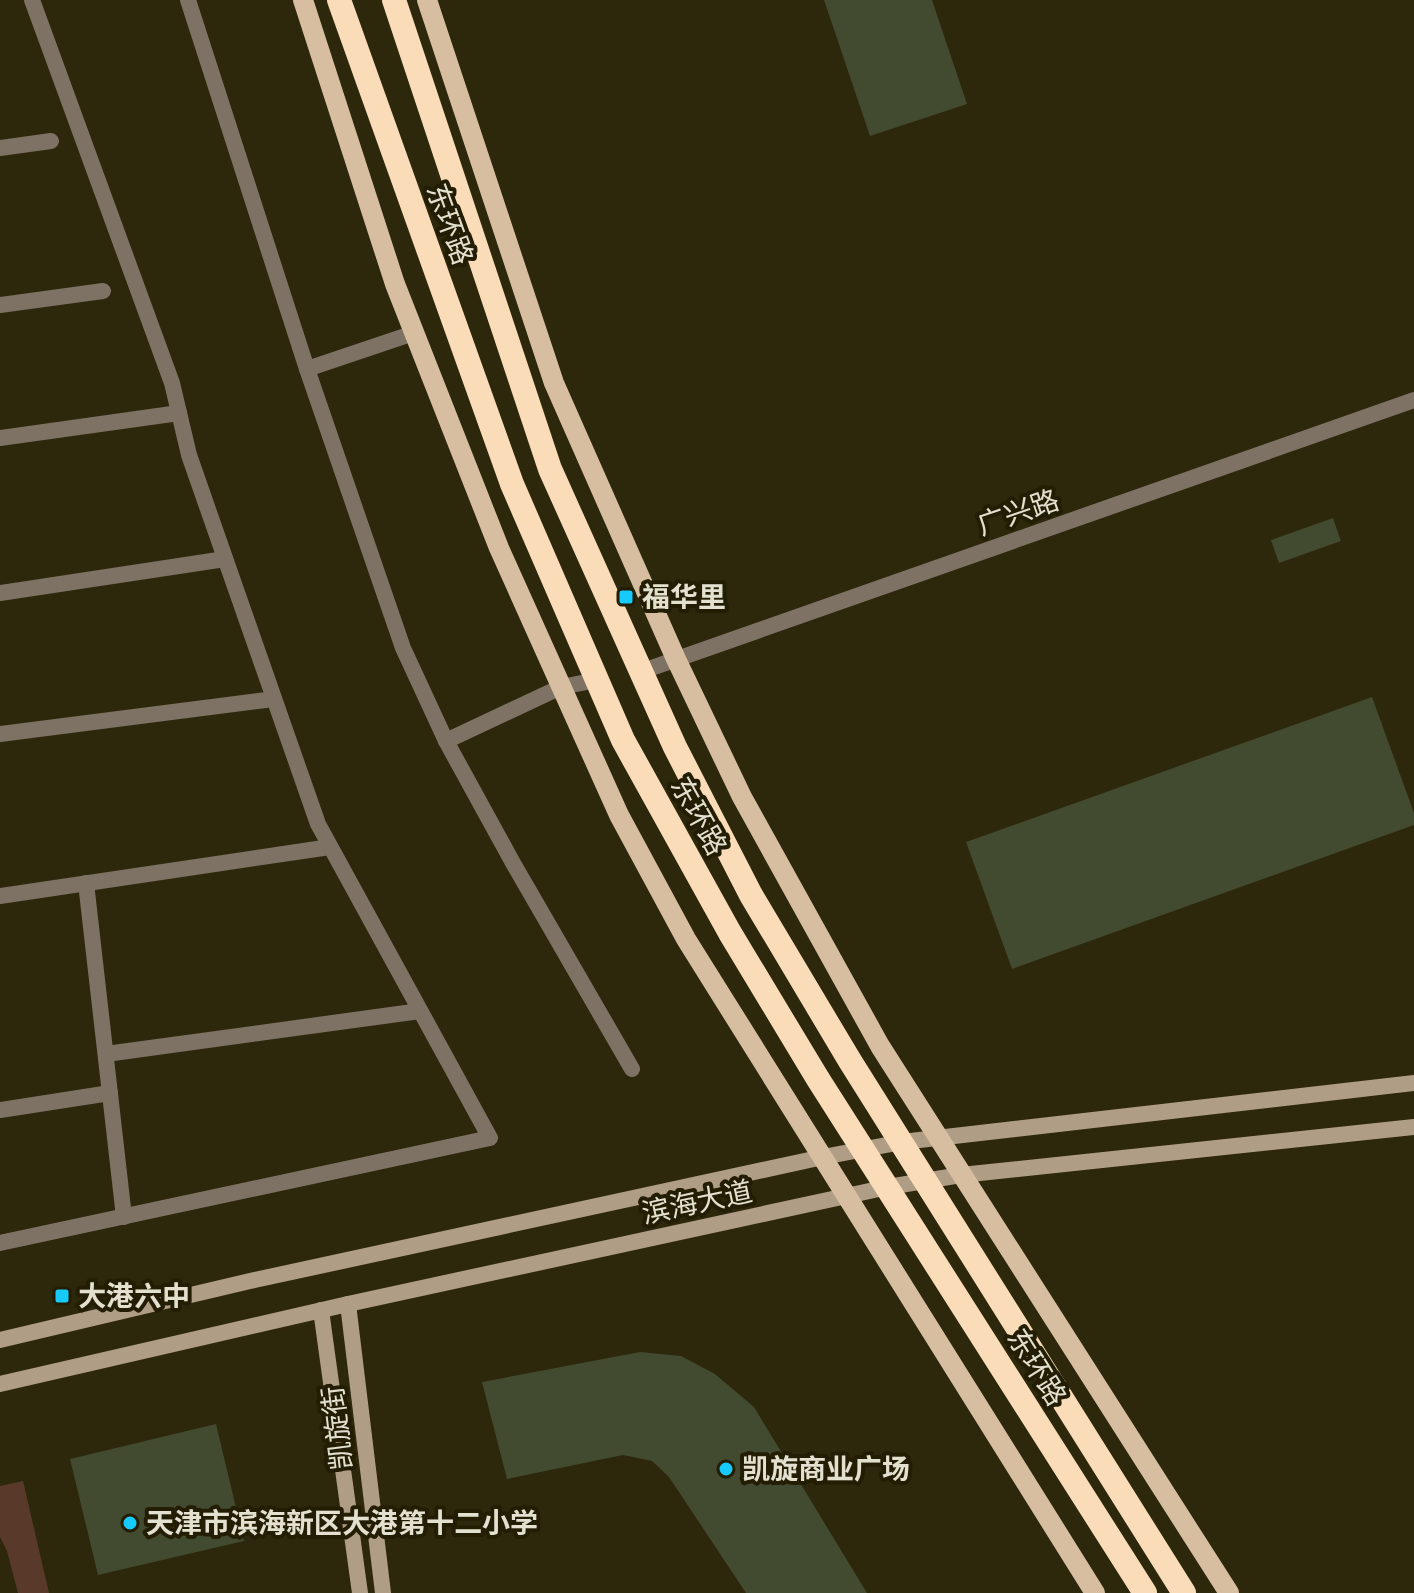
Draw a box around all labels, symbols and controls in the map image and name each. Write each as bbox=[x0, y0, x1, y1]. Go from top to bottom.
street label: 东环路 bbox=[420, 179, 479, 269]
street label: 广兴路 bbox=[973, 483, 1063, 542]
place label: 福华里 bbox=[642, 581, 726, 614]
marker: 福华里 bbox=[617, 588, 635, 606]
street label: 东环路 bbox=[664, 772, 733, 861]
street label: 滨海大道 bbox=[639, 1175, 755, 1230]
place label: 大港六中 bbox=[78, 1280, 190, 1313]
marker: 大港六中 bbox=[53, 1287, 71, 1305]
street label: 东环路 bbox=[1000, 1323, 1073, 1412]
street label: 凯旋街 bbox=[316, 1384, 359, 1472]
place label: 凯旋商业广场 bbox=[742, 1453, 910, 1486]
marker: 凯旋商业广场 bbox=[717, 1460, 735, 1478]
place label: 天津市滨海新区大港第十二小学 bbox=[146, 1507, 538, 1540]
marker: 天津市滨海新区大港第十二小学 bbox=[121, 1514, 139, 1532]

